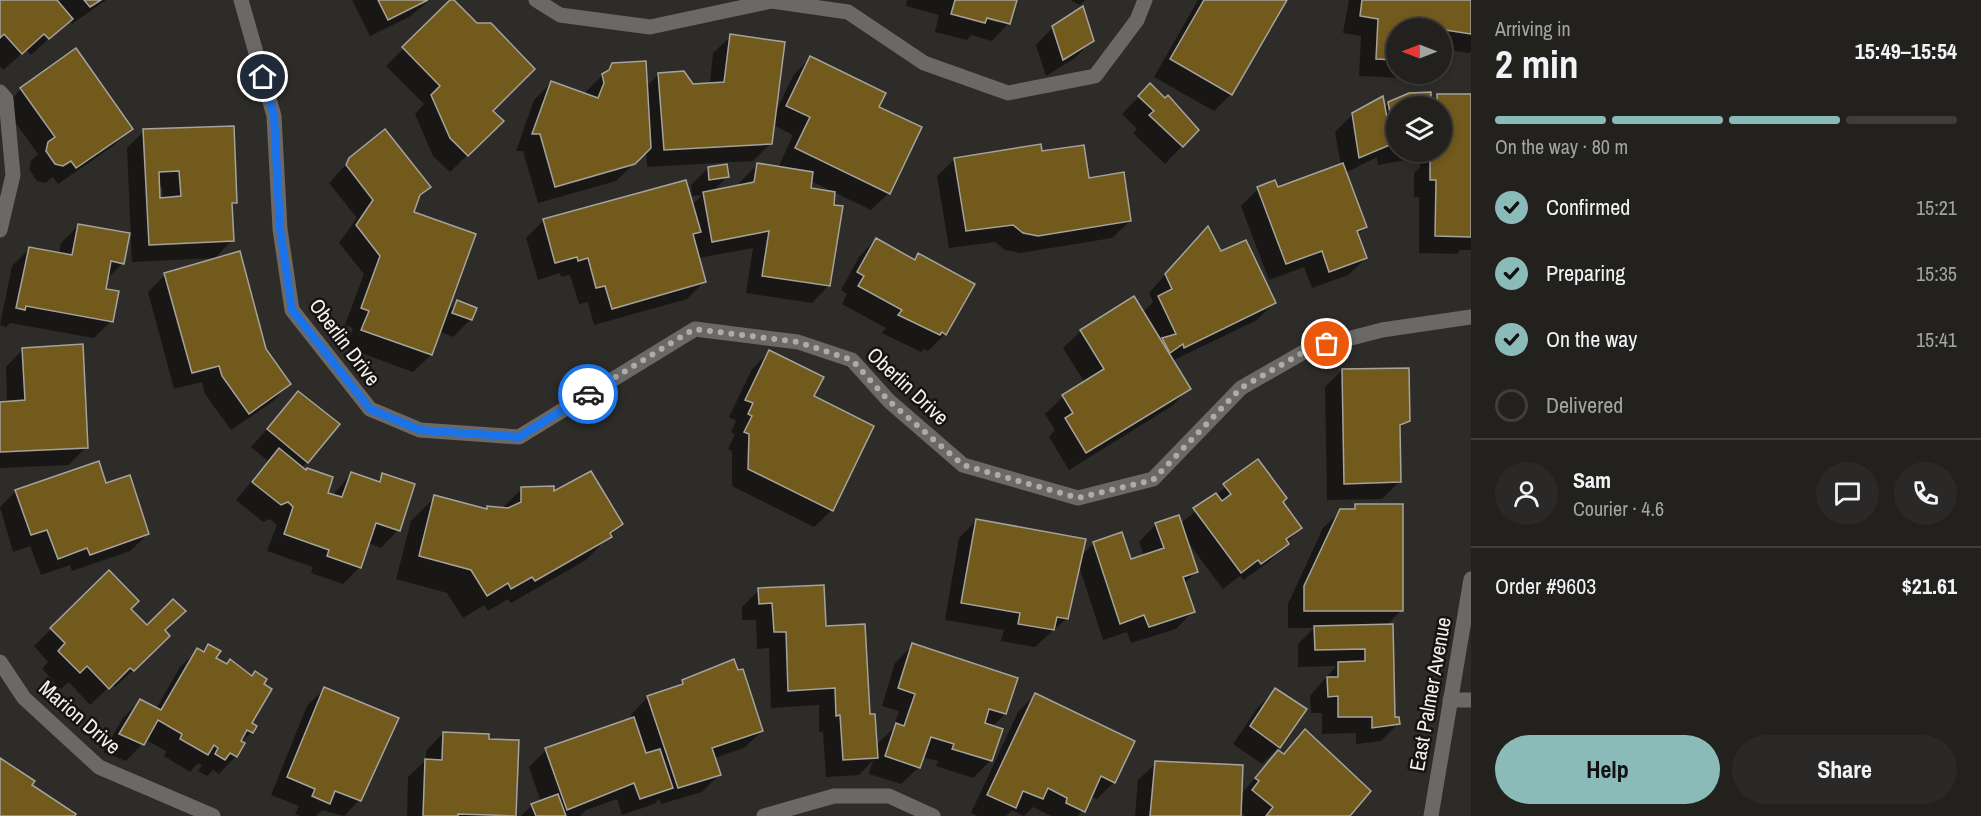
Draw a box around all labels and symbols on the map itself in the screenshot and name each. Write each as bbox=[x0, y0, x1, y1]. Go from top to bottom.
north arrow bbox=[1386, 18, 1452, 84]
pin bbox=[237, 51, 288, 102]
street label: Oberlin Drive bbox=[303, 292, 387, 392]
pin bbox=[1301, 318, 1352, 369]
street label: Oberlin Drive bbox=[861, 340, 955, 432]
courier bbox=[558, 364, 618, 424]
street label: East Palmer Avenue bbox=[1402, 615, 1458, 773]
street label: Marion Drive bbox=[33, 673, 127, 761]

